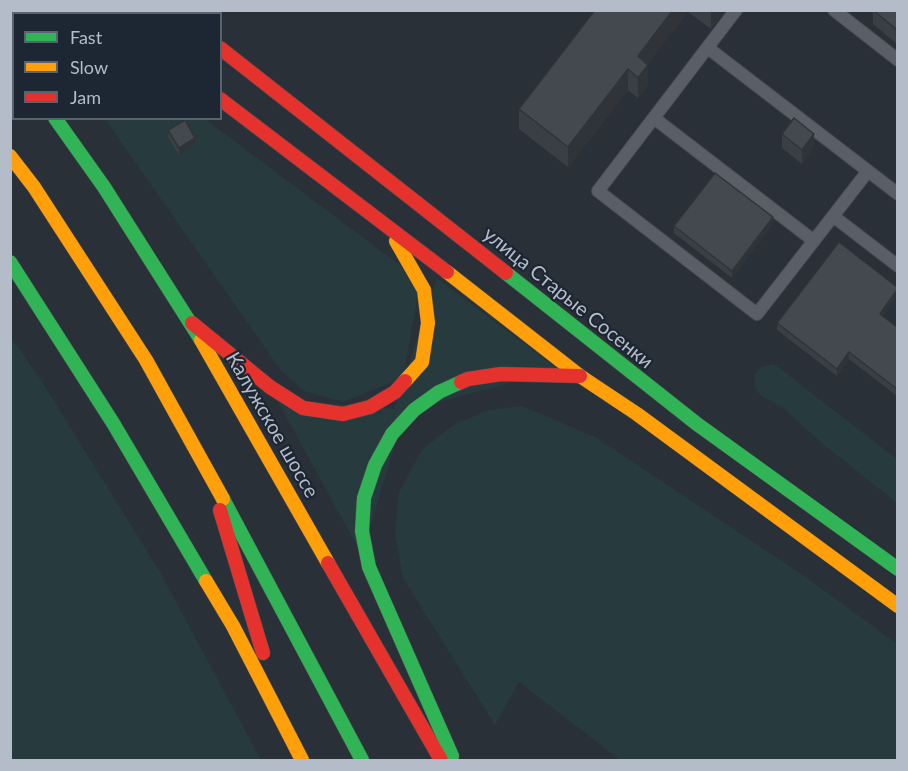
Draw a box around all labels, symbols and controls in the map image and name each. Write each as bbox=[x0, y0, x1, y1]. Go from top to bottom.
legend bbox=[12, 12, 222, 120]
text: Fast bbox=[70, 26, 102, 48]
text: Slow bbox=[70, 56, 108, 78]
text: Jam bbox=[70, 86, 101, 108]
street label: улица Старые Сосенки bbox=[478, 222, 658, 374]
street label: Калужское шоссе bbox=[221, 348, 323, 502]

